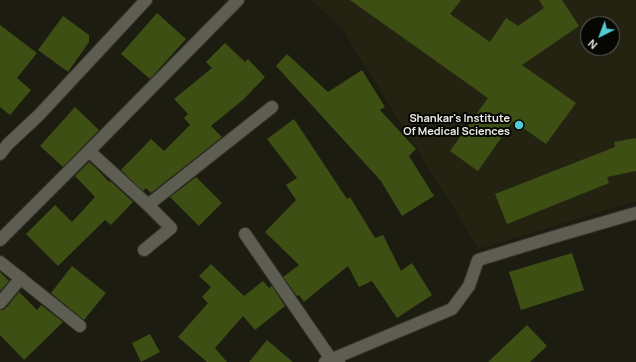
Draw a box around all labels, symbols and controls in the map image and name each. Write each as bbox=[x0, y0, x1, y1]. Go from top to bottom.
north arrow bbox=[580, 16, 620, 56]
text: N bbox=[584, 36, 600, 53]
place label: Shankar's Institute Of Medical Sciences bbox=[403, 112, 510, 138]
marker: Shankar's Institute Of Medical Sciences bbox=[513, 119, 525, 131]

